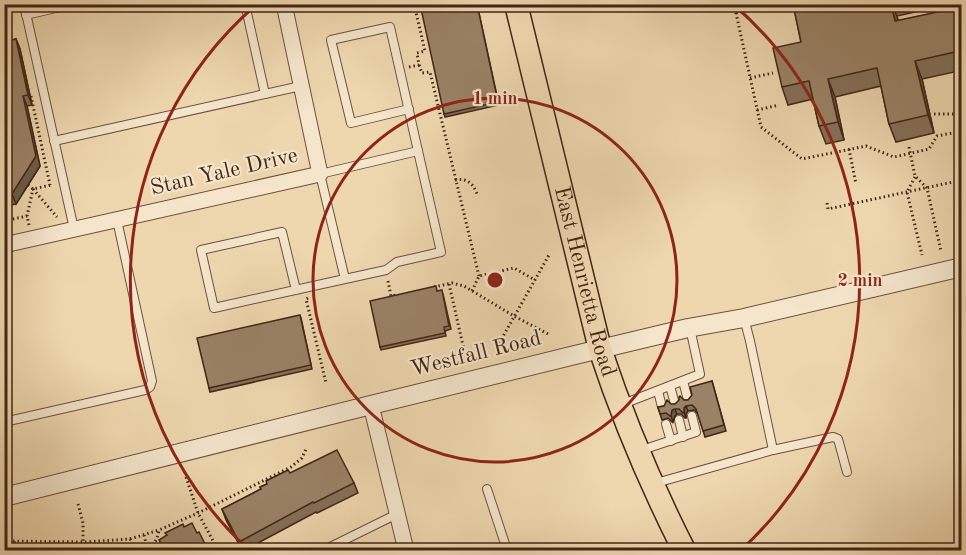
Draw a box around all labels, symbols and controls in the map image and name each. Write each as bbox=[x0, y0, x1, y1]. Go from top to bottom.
text: 1 min bbox=[472, 90, 518, 108]
street label: Stan Yale Drive bbox=[148, 144, 300, 200]
street label: East Henrietta Road bbox=[550, 184, 620, 380]
centre of rings bbox=[485, 270, 505, 290]
text: 2 min bbox=[837, 272, 883, 290]
street label: Westfall Road bbox=[408, 327, 544, 381]

